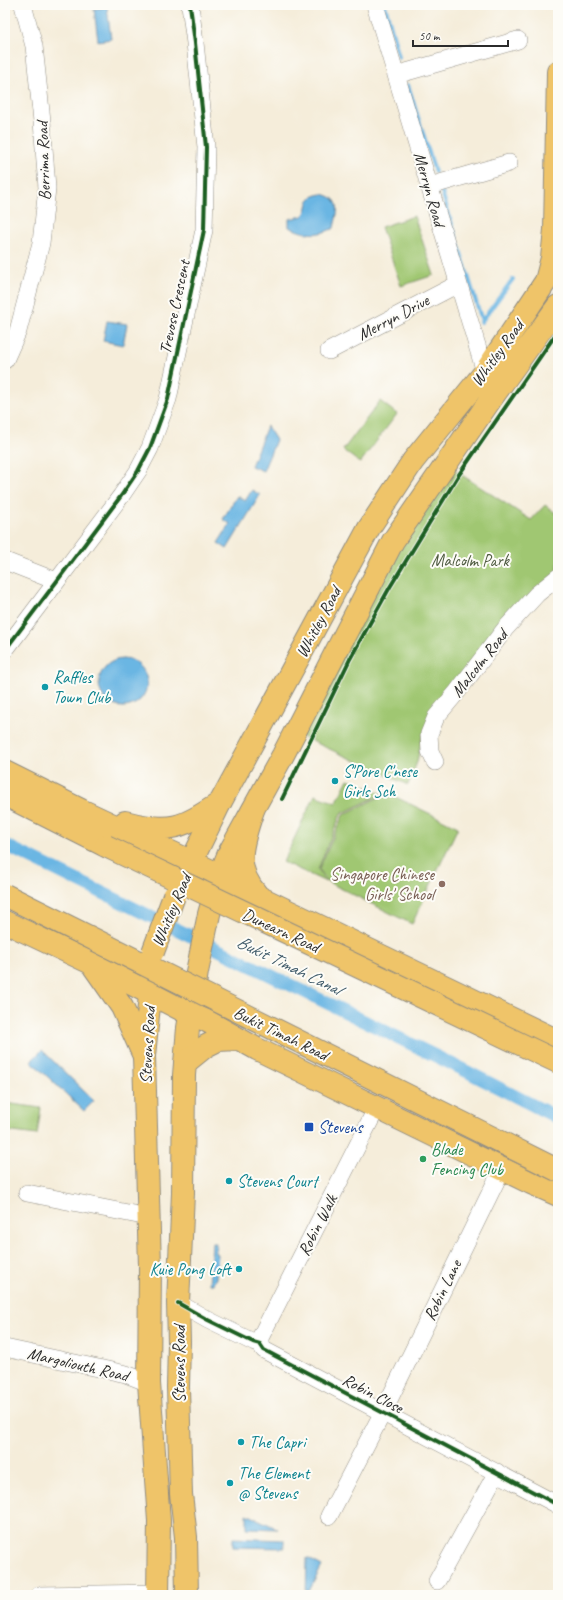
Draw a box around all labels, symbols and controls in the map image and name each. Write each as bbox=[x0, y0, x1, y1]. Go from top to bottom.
scale bar bbox=[413, 22, 508, 48]
text: 50 m bbox=[419, 28, 441, 44]
street label: Berrima Road bbox=[32, 119, 55, 201]
street label: Merryn Road bbox=[409, 150, 451, 232]
street label: Trevose Crescent bbox=[154, 256, 195, 356]
street label: Merryn Drive bbox=[354, 289, 434, 345]
street label: Whitley Road bbox=[466, 313, 530, 391]
park label: Malcolm Park bbox=[431, 550, 511, 571]
street label: Whitley Road bbox=[291, 580, 347, 661]
street label: Malcolm Road bbox=[446, 623, 514, 701]
place label: Raffles Town Club bbox=[53, 667, 112, 708]
marker: Raffles Town Club bbox=[40, 682, 50, 692]
place label: S'Pore C'nese Girls Sch bbox=[343, 761, 419, 802]
marker: S'Pore C'nese Girls Sch bbox=[330, 776, 340, 786]
place label: Singapore Chinese Girls' School bbox=[330, 864, 437, 905]
street label: Whitley Road bbox=[147, 868, 197, 950]
marker: Singapore Chinese Girls' School bbox=[437, 879, 447, 889]
street label: Dunearn Road bbox=[239, 903, 325, 958]
water label: Bukit Timah Canal bbox=[233, 930, 350, 1002]
street label: Stevens Road bbox=[135, 1002, 160, 1084]
street label: Bukit Timah Road bbox=[230, 1002, 334, 1067]
place label: Stevens bbox=[318, 1117, 365, 1138]
marker: Stevens bbox=[303, 1121, 315, 1133]
place label: Blade Fencing Club bbox=[431, 1139, 505, 1180]
marker: Blade Fencing Club bbox=[418, 1154, 428, 1164]
place label: Stevens Court bbox=[237, 1171, 320, 1192]
marker: Stevens Court bbox=[224, 1176, 234, 1186]
street label: Robin Walk bbox=[293, 1190, 343, 1259]
street label: Robin Lane bbox=[419, 1255, 467, 1324]
place label: Kuie Pong Loft bbox=[150, 1259, 233, 1280]
marker: Kuie Pong Loft bbox=[234, 1264, 244, 1274]
street label: Stevens Road bbox=[169, 1322, 190, 1403]
street label: Margoliouth Road bbox=[25, 1343, 133, 1387]
street label: Robin Close bbox=[339, 1369, 408, 1419]
place label: The Capri bbox=[249, 1432, 308, 1453]
marker: The Capri bbox=[236, 1437, 246, 1447]
place label: The Element @ Stevens bbox=[238, 1463, 312, 1504]
marker: The Element @ Stevens bbox=[225, 1478, 235, 1488]

